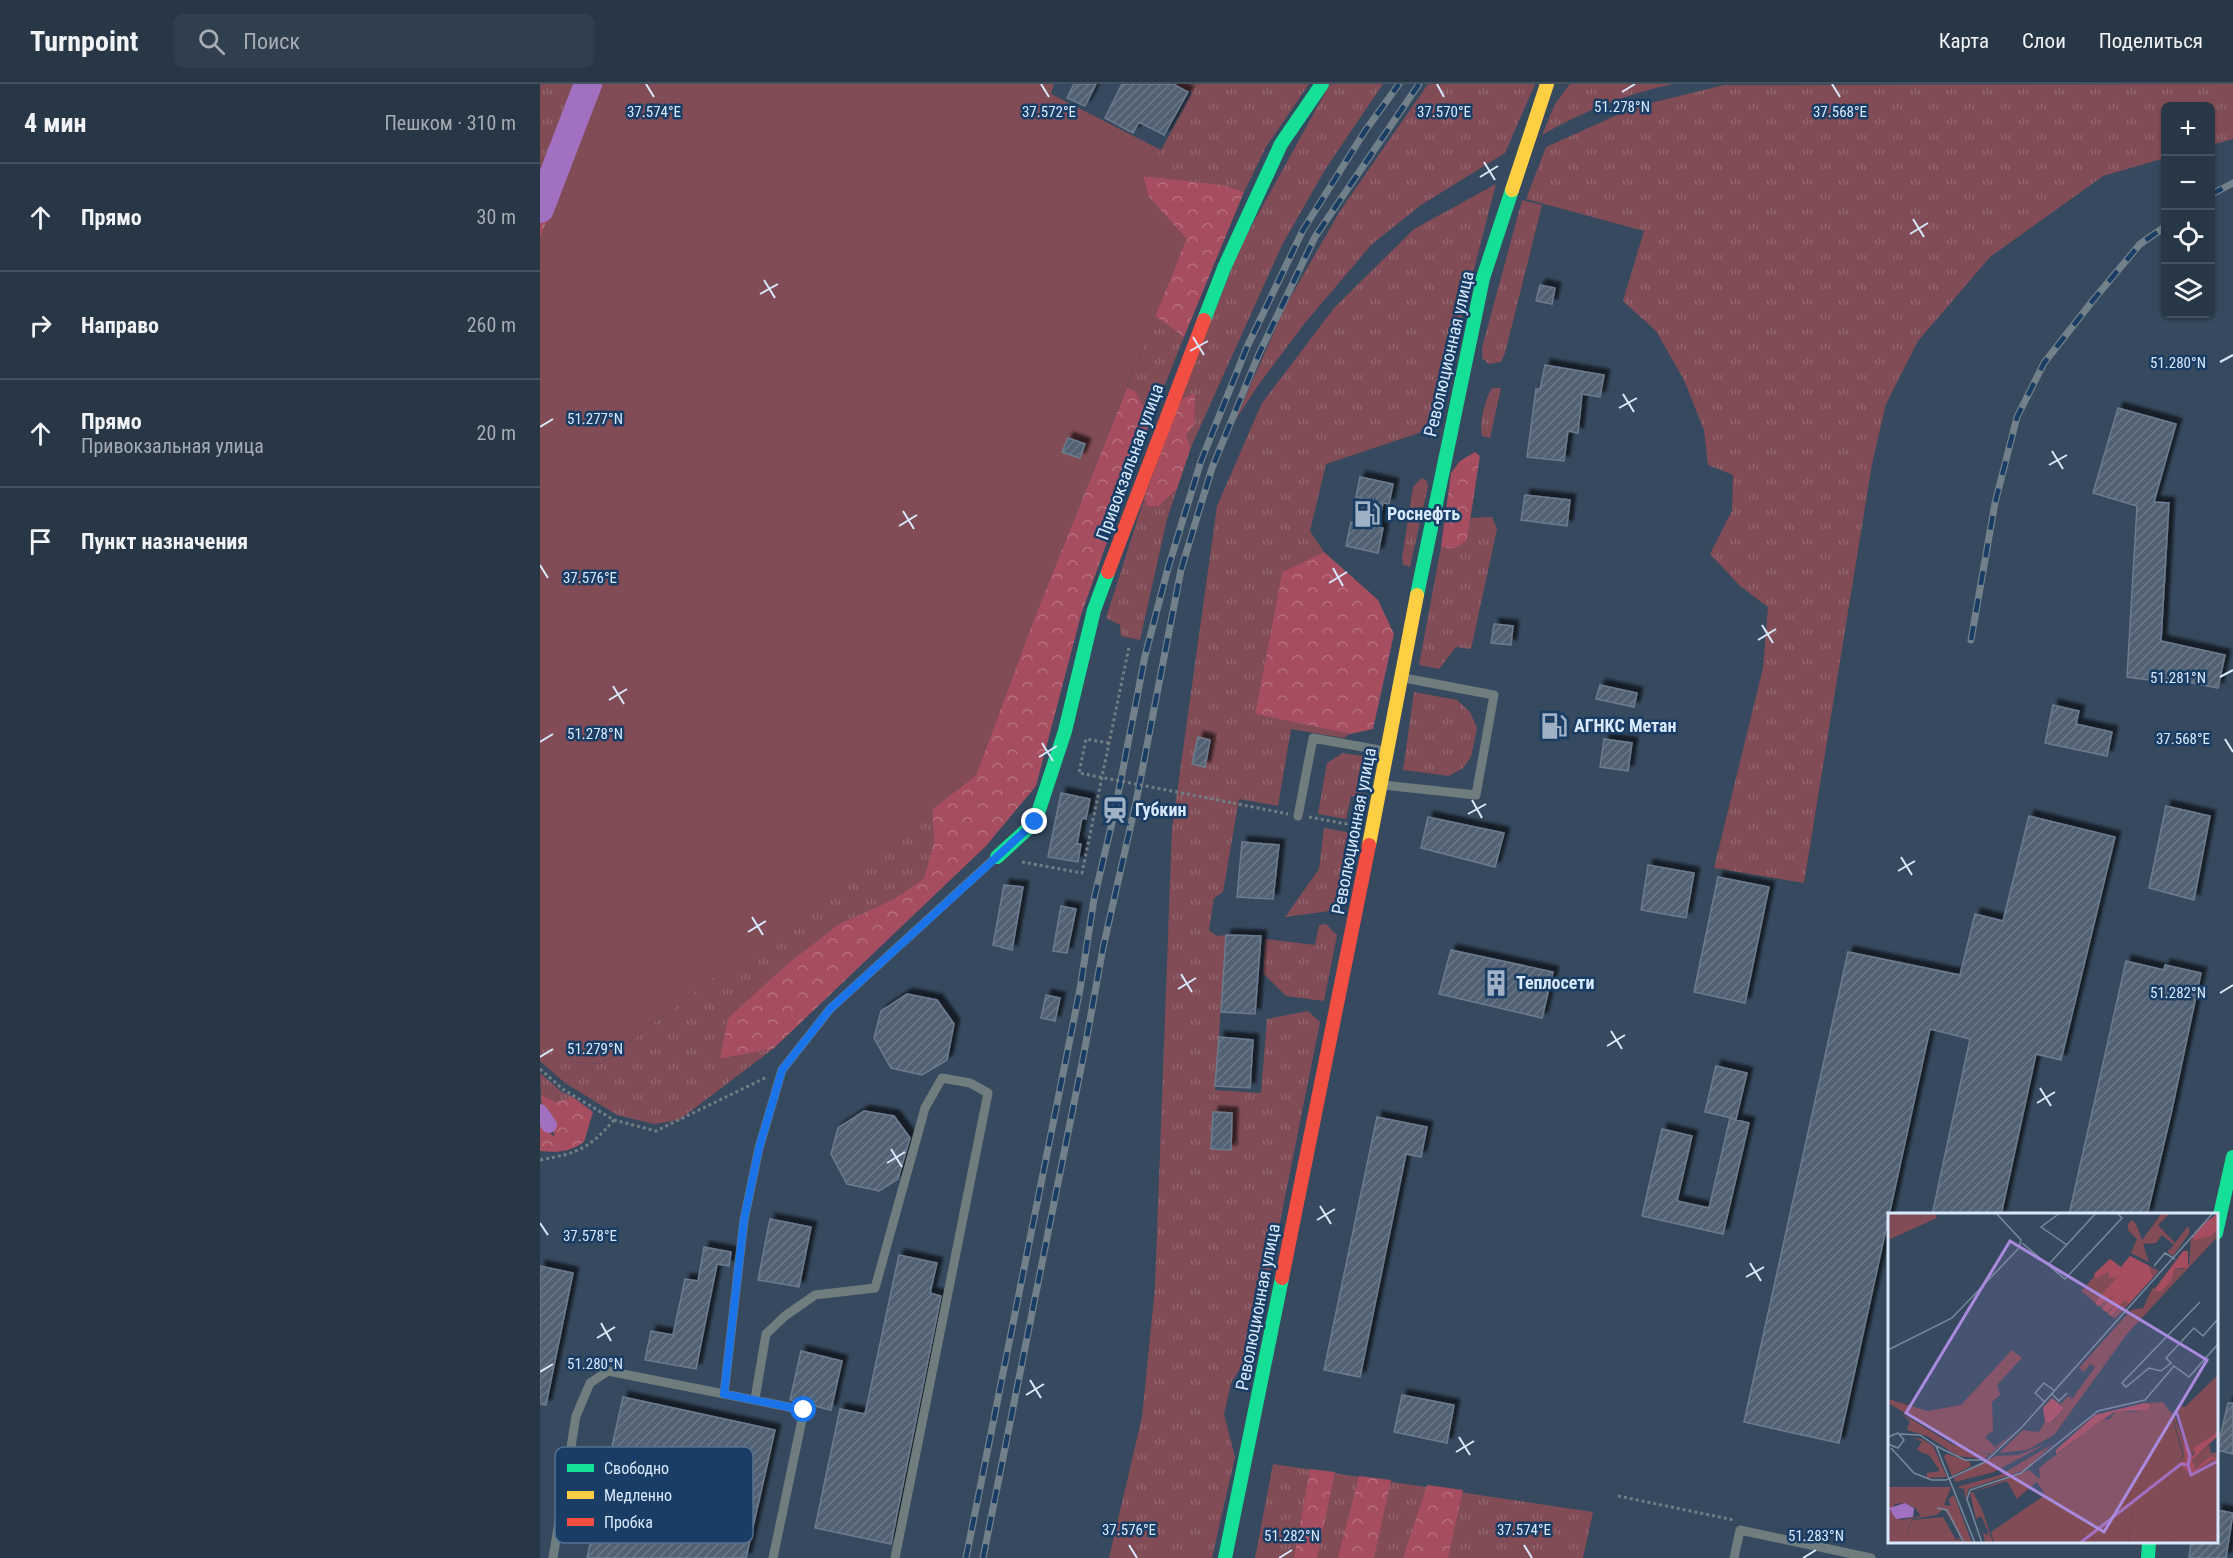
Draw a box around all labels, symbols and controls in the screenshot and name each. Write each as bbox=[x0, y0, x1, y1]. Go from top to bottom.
search box bbox=[174, 14, 594, 68]
text: Turnpoint bbox=[30, 25, 138, 58]
icon: search bbox=[195, 25, 228, 58]
text: Поиск bbox=[243, 29, 300, 54]
text: Карта bbox=[1939, 29, 1989, 53]
text: Слои bbox=[2022, 29, 2066, 53]
text: Поделиться bbox=[2099, 29, 2203, 53]
text: 51.278°N bbox=[1594, 98, 1650, 116]
map controls bbox=[2161, 102, 2215, 318]
button: + bbox=[2161, 102, 2215, 156]
text: 37.574°E bbox=[627, 103, 681, 121]
text: 37.572°E bbox=[1022, 103, 1076, 121]
text: 37.570°E bbox=[1417, 103, 1471, 121]
text: 37.568°E bbox=[1813, 103, 1867, 121]
text: 4 мин bbox=[24, 108, 86, 138]
text: Пешком · 310 m bbox=[384, 111, 516, 135]
button: − bbox=[2161, 156, 2215, 210]
icon: ahead bbox=[24, 201, 57, 234]
text: Прямо bbox=[81, 205, 142, 230]
text: 30 m bbox=[477, 205, 516, 229]
button: locate bbox=[2161, 210, 2215, 264]
button: layers bbox=[2161, 264, 2215, 318]
street label: Революционная улица bbox=[1419, 269, 1478, 439]
icon: right bbox=[24, 309, 57, 342]
text: Направо bbox=[81, 313, 159, 338]
text: 260 m bbox=[467, 313, 516, 337]
text: 51.280°N bbox=[2150, 354, 2206, 372]
street label: Привокзальная улица bbox=[1092, 381, 1168, 543]
text: Прямо bbox=[81, 409, 142, 434]
text: 51.277°N bbox=[567, 410, 623, 428]
icon: ahead bbox=[24, 417, 57, 450]
text: 20 m bbox=[477, 421, 516, 445]
text: Привокзальная улица bbox=[81, 434, 264, 458]
fuel station icon: Роснефть bbox=[1352, 499, 1382, 529]
place label: Роснефть bbox=[1387, 503, 1460, 524]
icon: arrive bbox=[24, 525, 57, 558]
text: Пункт назначения bbox=[81, 529, 248, 554]
text: 37.576°E bbox=[563, 569, 617, 587]
text: 51.281°N bbox=[2150, 669, 2206, 687]
fuel station icon: АГНКС Метан bbox=[1539, 711, 1569, 741]
place label: АГНКС Метан bbox=[1574, 715, 1677, 736]
text: 51.278°N bbox=[567, 725, 623, 743]
text: 37.568°E bbox=[2156, 730, 2210, 748]
street label: Революционная улица bbox=[1327, 746, 1380, 916]
station icon: Губкин bbox=[1100, 795, 1130, 825]
place label: Губкин bbox=[1135, 799, 1186, 820]
route end bbox=[1021, 808, 1047, 834]
building icon: Теплосети bbox=[1481, 968, 1511, 998]
place label: Теплосети bbox=[1516, 972, 1595, 993]
text: 51.282°N bbox=[2150, 984, 2206, 1002]
text: 51.279°N bbox=[567, 1040, 623, 1058]
inset map bbox=[1888, 1213, 2218, 1543]
street label: Революционная улица bbox=[1231, 1222, 1284, 1392]
text: 37.578°E bbox=[563, 1227, 617, 1245]
text: 51.280°N bbox=[567, 1355, 623, 1373]
route start bbox=[790, 1396, 816, 1422]
legend bbox=[555, 1447, 753, 1543]
text: Свободно bbox=[604, 1459, 669, 1478]
text: Медленно bbox=[604, 1486, 672, 1505]
text: Пробка bbox=[604, 1513, 653, 1532]
text: 37.576°E bbox=[1102, 1521, 1156, 1539]
text: 37.574°E bbox=[1497, 1521, 1551, 1539]
text: 51.282°N bbox=[1264, 1527, 1320, 1545]
text: 51.283°N bbox=[1788, 1527, 1844, 1545]

